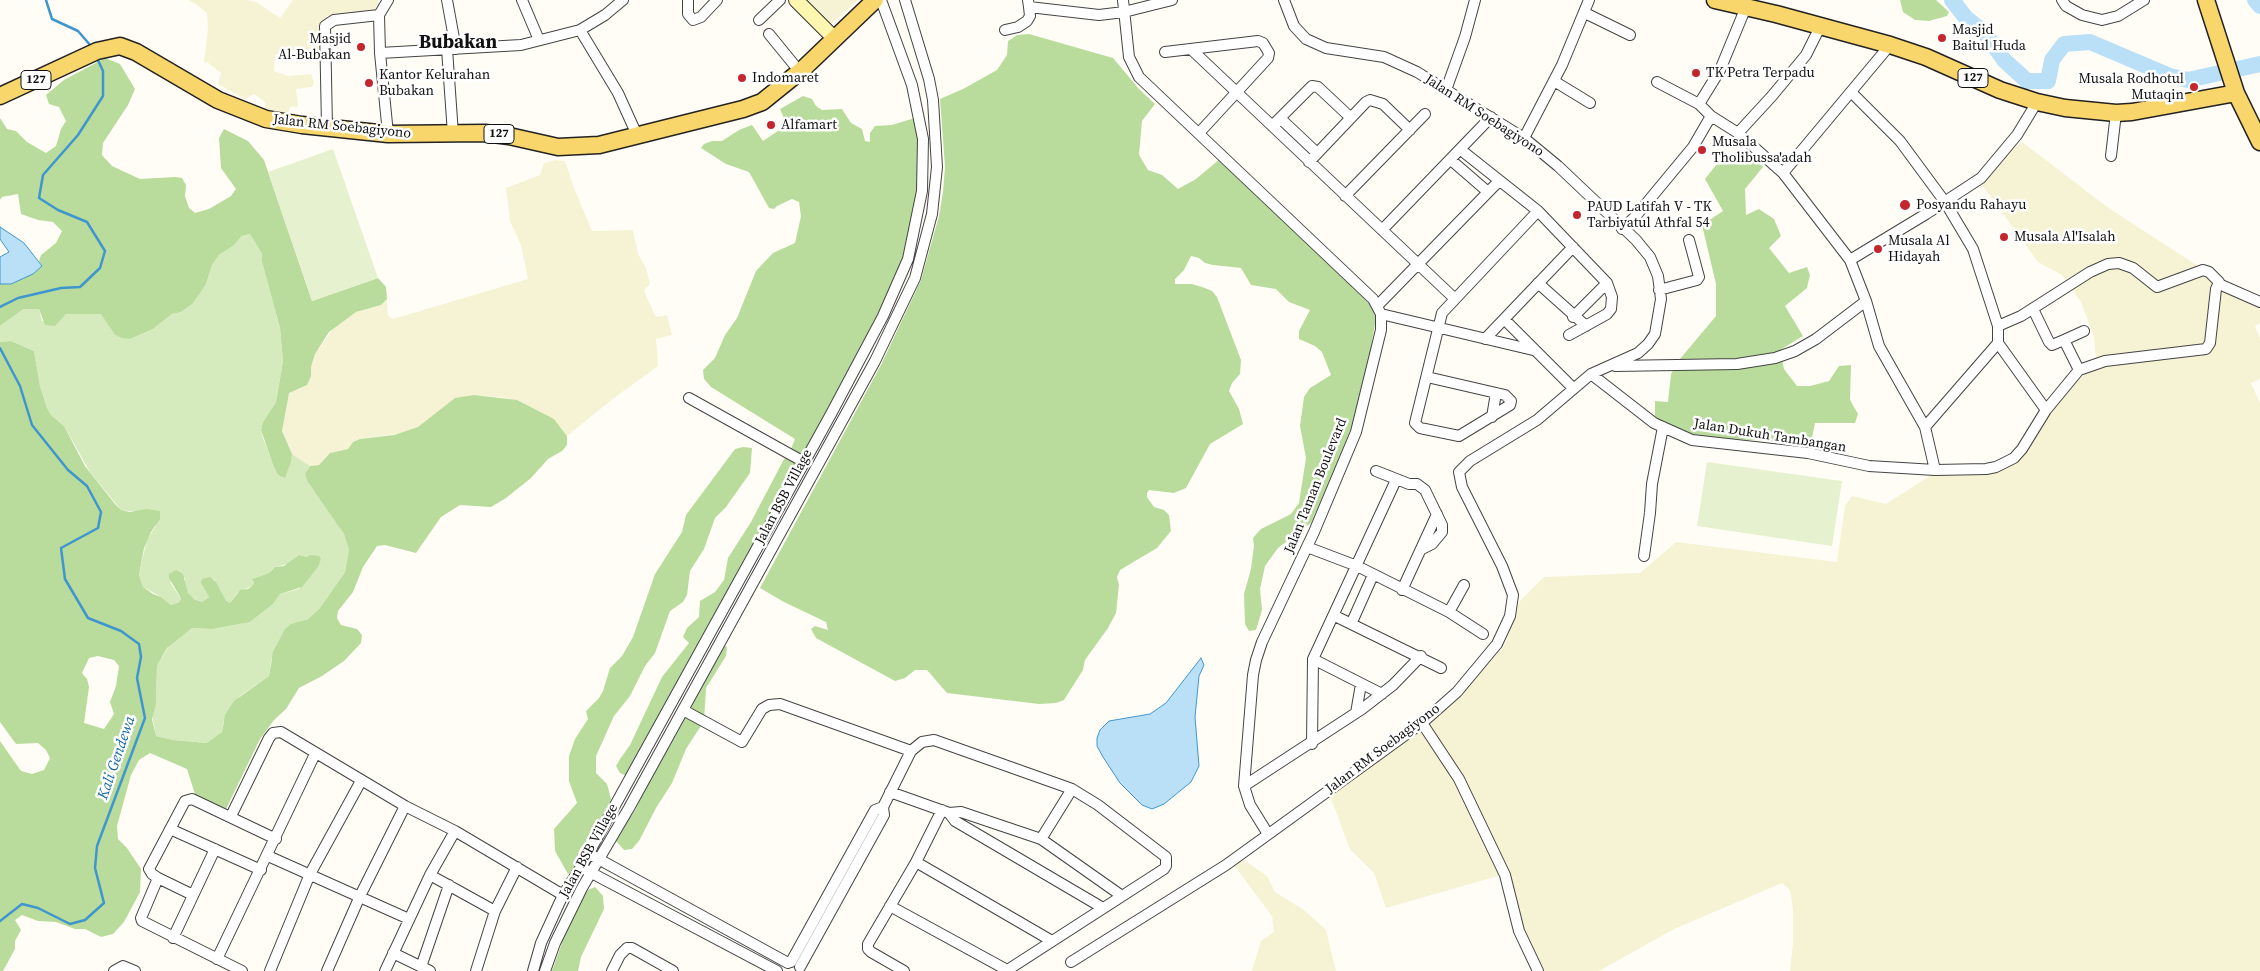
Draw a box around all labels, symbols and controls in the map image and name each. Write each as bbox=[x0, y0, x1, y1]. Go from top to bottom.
place label: Masjid Baitul Huda bbox=[1952, 22, 2026, 54]
place label: Masjid Al-Bubakan bbox=[278, 31, 351, 64]
district label: Bubakan bbox=[419, 32, 497, 54]
marker: Masjid Baitul Huda bbox=[1936, 32, 1948, 44]
marker: Masjid Al-Bubakan bbox=[355, 41, 367, 53]
place label: TK Petra Terpadu bbox=[1706, 65, 1815, 81]
place label: Kantor Kelurahan Bubakan bbox=[379, 67, 490, 100]
marker: TK Petra Terpadu bbox=[1690, 67, 1702, 79]
road number: 127 bbox=[1958, 68, 1988, 88]
road number: 127 bbox=[21, 70, 51, 90]
place label: Indomaret bbox=[752, 70, 818, 86]
street label: Jalan RM Soebagiyono bbox=[1421, 71, 1547, 161]
place label: Musala Rodhotul Mutaqin bbox=[2078, 71, 2184, 104]
marker: Indomaret bbox=[736, 72, 748, 84]
marker: Kantor Kelurahan Bubakan bbox=[363, 77, 375, 89]
marker: Musala Rodhotul Mutaqin bbox=[2188, 81, 2200, 93]
street label: Jalan RM Soebagiyono bbox=[272, 111, 412, 143]
place label: Alfamart bbox=[781, 117, 837, 133]
marker: Alfamart bbox=[765, 119, 777, 131]
road number: 127 bbox=[484, 125, 514, 144]
place label: Musala Tholibussa'adah bbox=[1712, 134, 1812, 166]
marker: Musala Tholibussa'adah bbox=[1696, 144, 1708, 156]
place label: Posyandu Rahayu bbox=[1916, 197, 2026, 213]
marker: Posyandu Rahayu bbox=[1898, 198, 1912, 212]
place label: PAUD Latifah V - TK Tarbiyatul Athfal 54 bbox=[1587, 199, 1712, 232]
marker: PAUD Latifah V - TK Tarbiyatul Athfal 54 bbox=[1571, 209, 1583, 221]
place label: Musala Al'Isalah bbox=[2014, 229, 2116, 245]
marker: Musala Al'Isalah bbox=[1998, 231, 2010, 243]
place label: Musala Al Hidayah bbox=[1888, 233, 1950, 266]
marker: Musala Al Hidayah bbox=[1872, 243, 1884, 255]
street label: Jalan Taman Boulevard bbox=[1281, 416, 1351, 556]
street label: Jalan Dukuh Tambangan bbox=[1693, 416, 1847, 456]
street label: Jalan BSB Village bbox=[752, 447, 816, 547]
street label: Jalan RM Soebagiyono bbox=[1323, 701, 1443, 797]
water label: Kali Gendewa bbox=[94, 714, 140, 802]
street label: Jalan BSB Village bbox=[556, 801, 622, 901]

